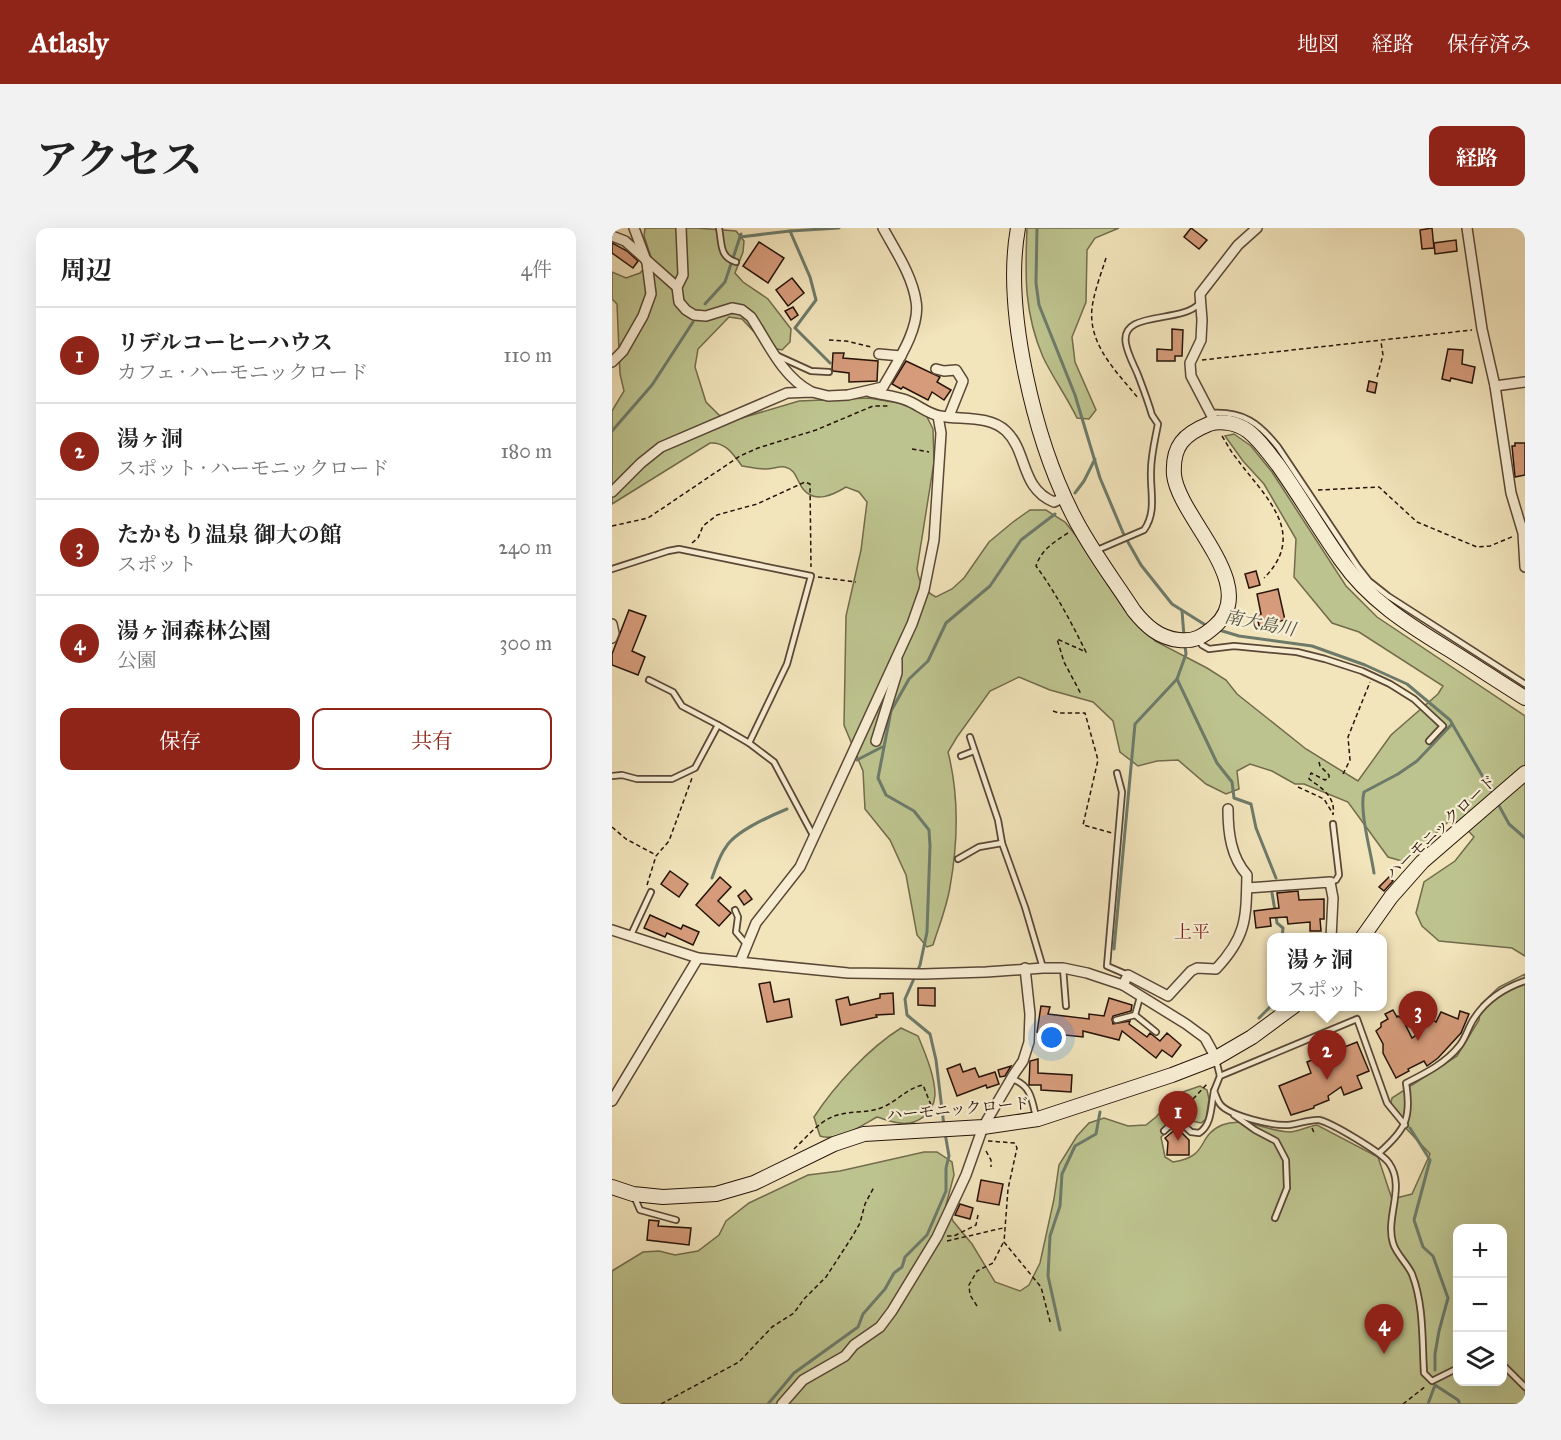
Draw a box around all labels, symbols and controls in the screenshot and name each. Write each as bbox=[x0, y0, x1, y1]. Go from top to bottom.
text: Atlasly bbox=[30, 25, 108, 60]
text: 地図 bbox=[1297, 31, 1339, 57]
text: 経路 bbox=[1372, 31, 1414, 57]
text: 保存済み bbox=[1447, 31, 1531, 57]
button: 経路 bbox=[1429, 126, 1525, 186]
text: アクセス bbox=[36, 134, 203, 186]
text: 周辺 bbox=[60, 254, 112, 286]
text: 4件 bbox=[521, 257, 552, 281]
text: リデルコーヒーハウス bbox=[117, 329, 333, 356]
text: 1 bbox=[76, 343, 83, 367]
text: 110 m bbox=[504, 343, 552, 367]
text: カフェ · ハーモニックロード bbox=[117, 360, 368, 384]
text: 湯ヶ洞 bbox=[117, 425, 183, 452]
text: 2 bbox=[75, 439, 84, 463]
text: 180 m bbox=[501, 439, 552, 463]
text: スポット · ハーモニックロード bbox=[117, 456, 389, 480]
text: たかもり温泉 御大の館 bbox=[117, 521, 342, 548]
text: 3 bbox=[76, 535, 84, 559]
text: 240 m bbox=[498, 535, 552, 559]
text: スポット bbox=[117, 552, 197, 576]
water label: 南大島川 bbox=[1223, 605, 1299, 641]
text: 湯ヶ洞森林公園 bbox=[117, 617, 271, 644]
text: 4 bbox=[74, 631, 85, 655]
text: 300 m bbox=[500, 631, 552, 655]
text: 公園 bbox=[117, 648, 157, 672]
button: 保存 bbox=[60, 708, 300, 770]
button: 共有 bbox=[312, 708, 552, 770]
street label: ハーモニックロード bbox=[1382, 771, 1500, 883]
district label: 上平 bbox=[1174, 921, 1210, 943]
popup bbox=[1267, 933, 1387, 1011]
text: 湯ヶ洞 bbox=[1287, 946, 1353, 973]
text: スポット bbox=[1287, 977, 1367, 1001]
pin: 3 bbox=[1398, 992, 1438, 1041]
your location bbox=[1037, 1023, 1066, 1052]
pin: 2 bbox=[1308, 1030, 1346, 1080]
pin: 1 bbox=[1158, 1092, 1198, 1141]
street label: ハーモニックロード bbox=[886, 1093, 1030, 1125]
map controls bbox=[1453, 1224, 1507, 1386]
button: + bbox=[1453, 1224, 1507, 1278]
button: − bbox=[1453, 1278, 1507, 1332]
pin: 4 bbox=[1364, 1304, 1404, 1354]
button: layers bbox=[1453, 1332, 1507, 1386]

